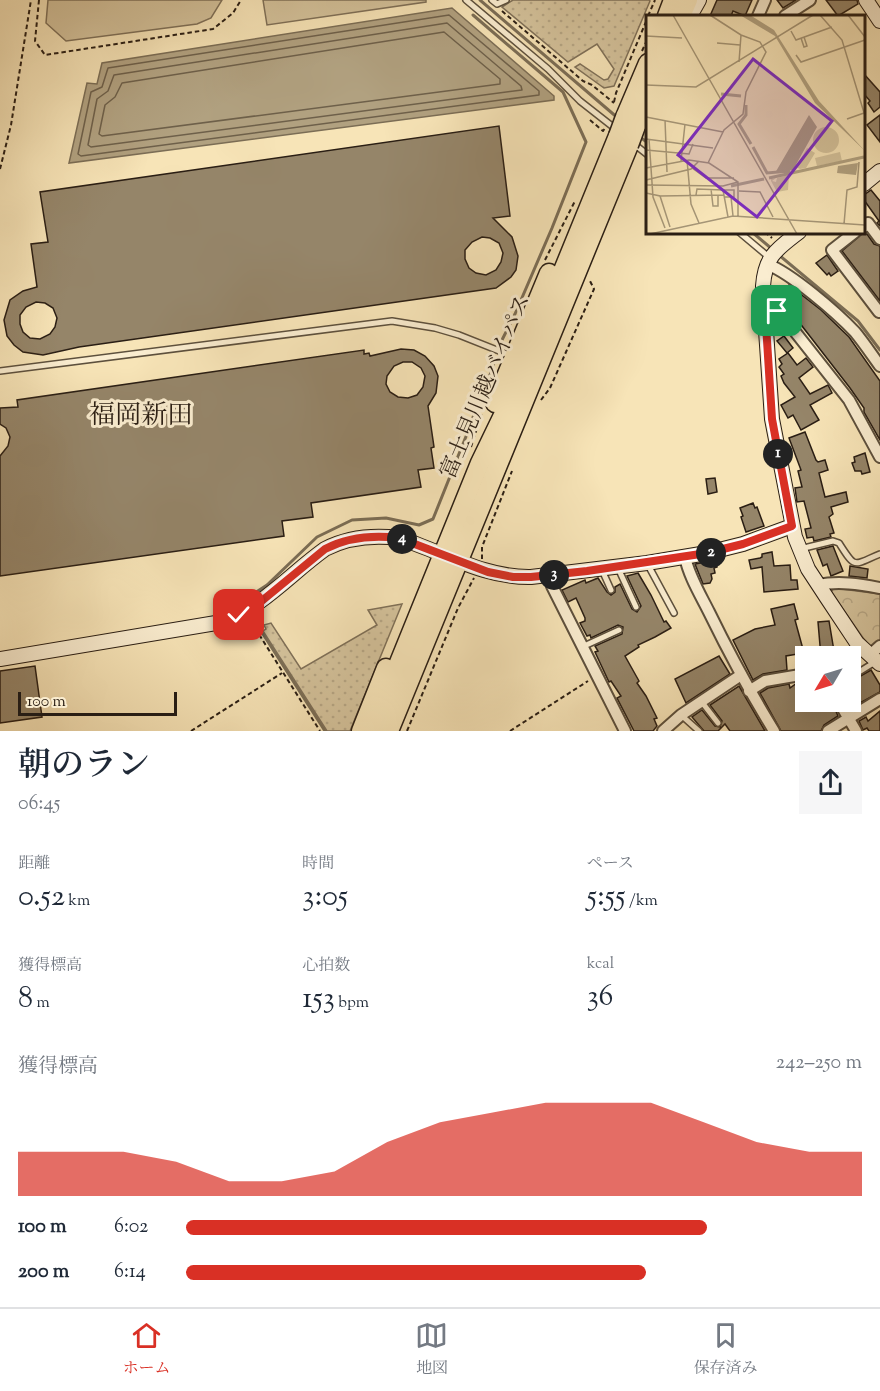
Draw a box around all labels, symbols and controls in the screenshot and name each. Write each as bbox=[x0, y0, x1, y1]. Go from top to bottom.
inset map bbox=[646, 15, 865, 234]
pin bbox=[751, 285, 802, 336]
street label: 富士見川越バイパス bbox=[434, 290, 540, 484]
icon: arrive bbox=[760, 294, 793, 327]
district label: 福岡新田 bbox=[89, 398, 193, 435]
pin: 1 bbox=[763, 439, 793, 469]
text: 1 bbox=[775, 442, 781, 465]
pin: 4 bbox=[387, 524, 417, 554]
text: 4 bbox=[398, 527, 406, 550]
pin: 2 bbox=[696, 538, 726, 568]
text: 2 bbox=[707, 541, 715, 564]
pin: 3 bbox=[539, 560, 569, 590]
text: 3 bbox=[551, 563, 557, 586]
pin bbox=[213, 589, 264, 640]
icon: check bbox=[222, 598, 255, 631]
north arrow bbox=[795, 646, 861, 712]
map controls bbox=[795, 646, 861, 712]
scale bar bbox=[18, 689, 177, 716]
text: 100 m bbox=[27, 691, 66, 714]
text: 朝のラン bbox=[18, 743, 150, 791]
button: share bbox=[799, 751, 862, 814]
text: 06:45 bbox=[18, 790, 60, 819]
text: 距離 bbox=[18, 853, 50, 876]
text: 時間 bbox=[302, 853, 334, 876]
text: ペース bbox=[587, 853, 634, 876]
text: 0.52 bbox=[18, 876, 65, 919]
text: 3:05 bbox=[302, 876, 348, 919]
text: 5:55 bbox=[587, 876, 626, 919]
text: km bbox=[65, 890, 90, 913]
text: /km bbox=[626, 890, 658, 913]
text: kcal bbox=[587, 953, 614, 976]
text: 獲得標高 bbox=[18, 955, 82, 978]
text: 心拍数 bbox=[302, 955, 350, 978]
text: 36 bbox=[587, 976, 613, 1019]
text: 8 bbox=[18, 978, 33, 1021]
text: 153 bbox=[302, 978, 335, 1021]
text: m bbox=[33, 992, 50, 1015]
text: bpm bbox=[335, 992, 369, 1015]
text: 242–250 m bbox=[776, 1049, 862, 1078]
text: 獲得標高 bbox=[18, 1053, 98, 1082]
text: 100 m bbox=[18, 1213, 67, 1242]
text: 6:02 bbox=[114, 1213, 148, 1242]
text: 200 m bbox=[18, 1258, 69, 1287]
text: 6:14 bbox=[114, 1258, 146, 1287]
tab: ホーム bbox=[122, 1319, 171, 1381]
tab: 地図 bbox=[415, 1319, 448, 1381]
tab: 保存済み bbox=[693, 1319, 757, 1381]

